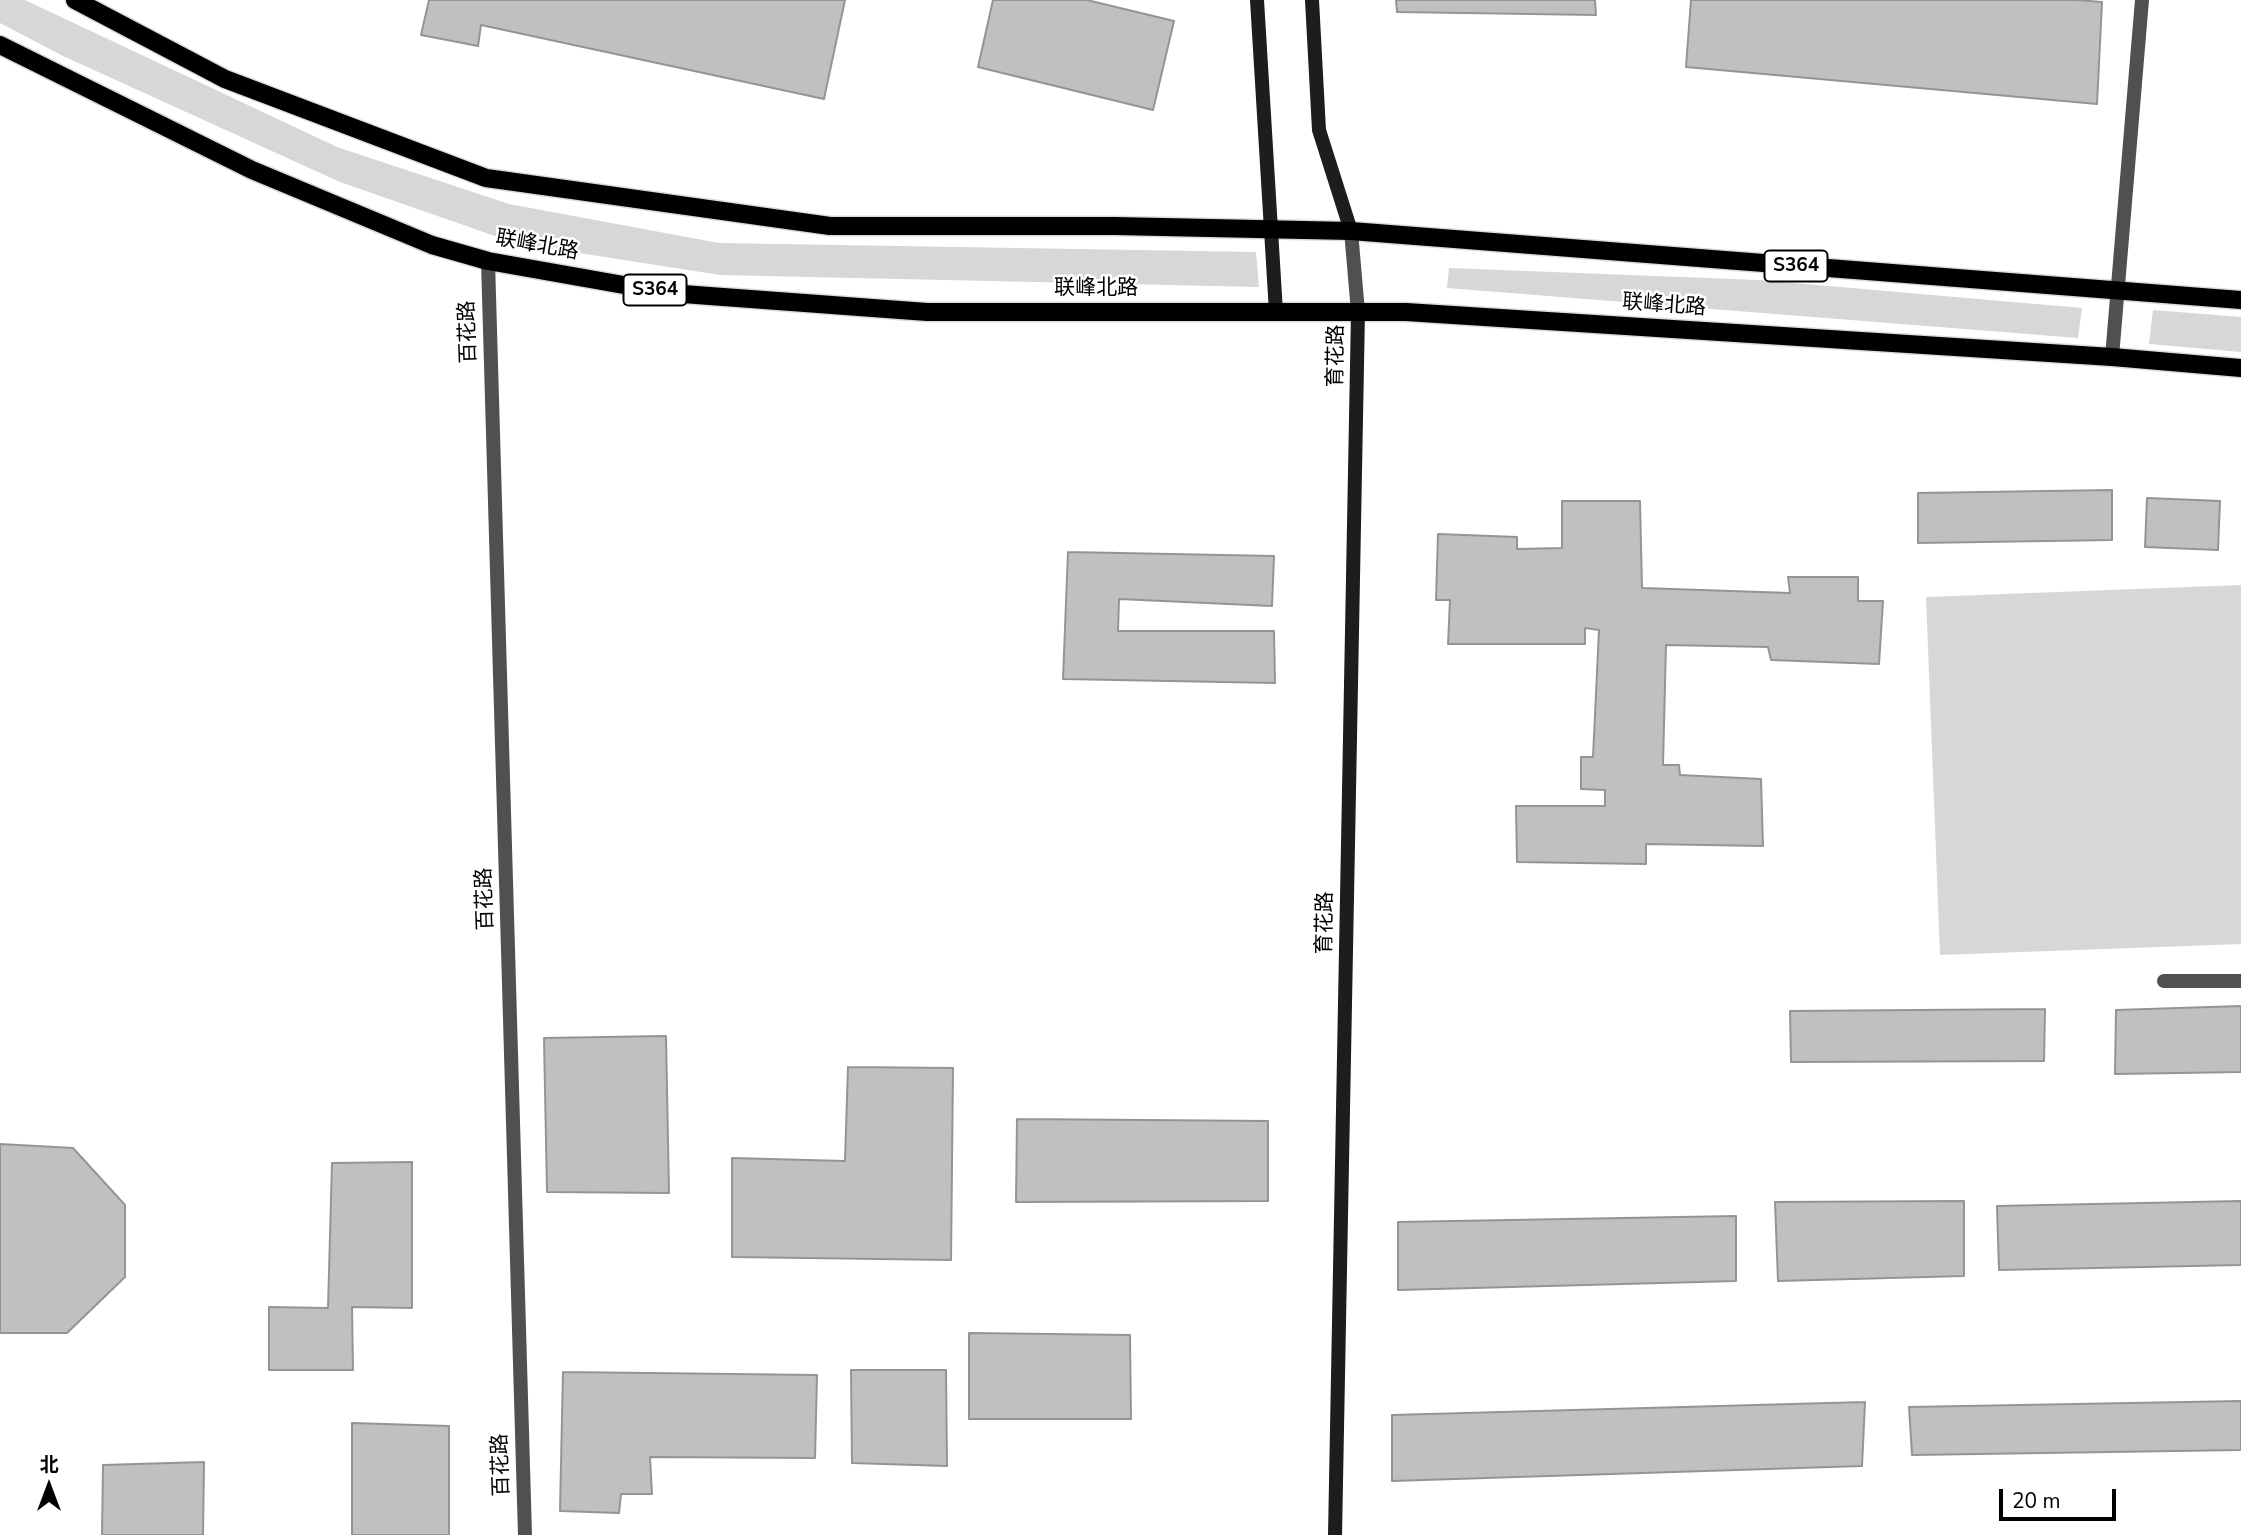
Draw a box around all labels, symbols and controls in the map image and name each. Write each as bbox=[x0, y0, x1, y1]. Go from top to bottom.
street label: 联峰北路 bbox=[493, 226, 581, 266]
road number: S364 bbox=[1764, 250, 1828, 282]
road number: S364 bbox=[624, 274, 686, 306]
street label: 联峰北路 bbox=[1054, 276, 1138, 302]
street label: 联峰北路 bbox=[1621, 291, 1707, 321]
street label: 百花路 bbox=[455, 300, 483, 364]
street label: 育花路 bbox=[1324, 324, 1350, 388]
street label: 百花路 bbox=[472, 867, 500, 931]
street label: 育花路 bbox=[1313, 891, 1339, 955]
street label: 百花路 bbox=[488, 1433, 516, 1497]
north arrow bbox=[14, 1451, 84, 1521]
text: 北 bbox=[39, 1452, 59, 1478]
scale bar bbox=[2003, 1476, 2120, 1520]
text: 20 m bbox=[2012, 1487, 2061, 1515]

